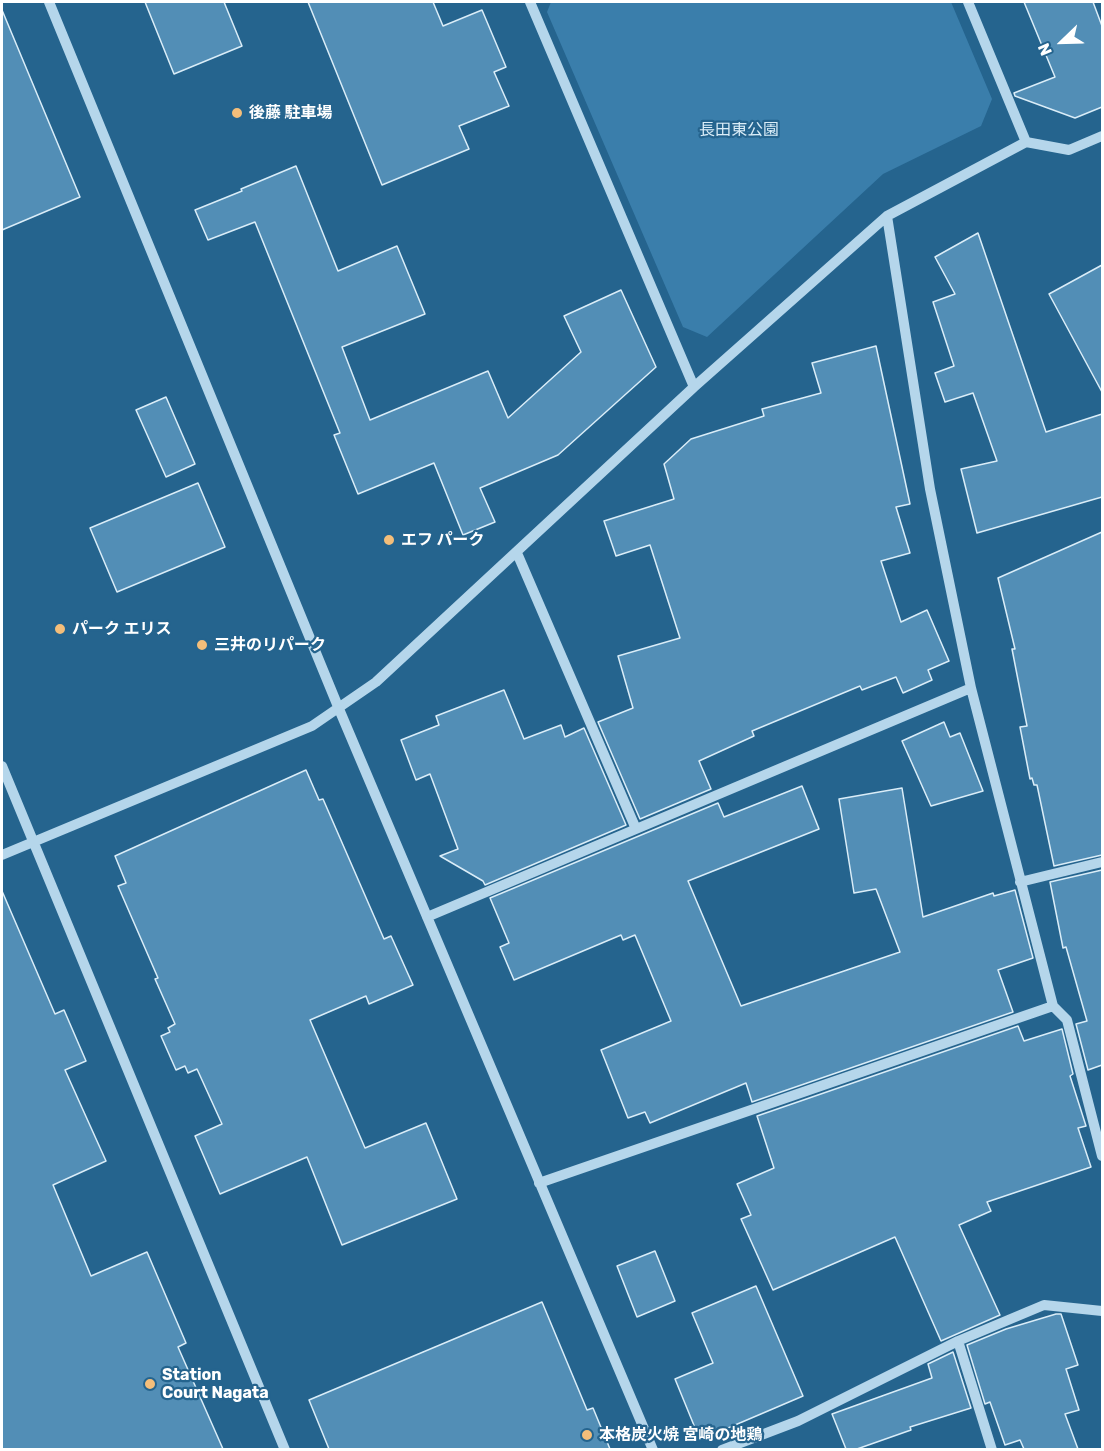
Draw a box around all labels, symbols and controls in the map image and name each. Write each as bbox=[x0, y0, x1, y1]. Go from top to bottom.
north arrow bbox=[1032, 12, 1092, 72]
text: N bbox=[1034, 40, 1056, 58]
place label: 後藤 駐車場 bbox=[249, 103, 332, 123]
marker: 後藤 駐車場 bbox=[230, 106, 244, 120]
park label: 長田東公園 bbox=[699, 120, 779, 140]
place label: エフ パーク bbox=[401, 530, 484, 550]
marker: エフ パーク bbox=[382, 533, 396, 547]
place label: パーク エリス bbox=[72, 619, 171, 639]
marker: パーク エリス bbox=[53, 622, 67, 636]
place label: 三井のリパーク bbox=[214, 635, 326, 655]
marker: 三井のリパーク bbox=[195, 638, 209, 652]
place label: Station Court Nagata bbox=[162, 1365, 269, 1403]
marker: Station Court Nagata bbox=[143, 1377, 157, 1391]
place label: 本格炭火焼 宮崎の地鶏 bbox=[599, 1425, 762, 1445]
marker: 本格炭火焼 宮崎の地鶏 bbox=[580, 1428, 594, 1442]

